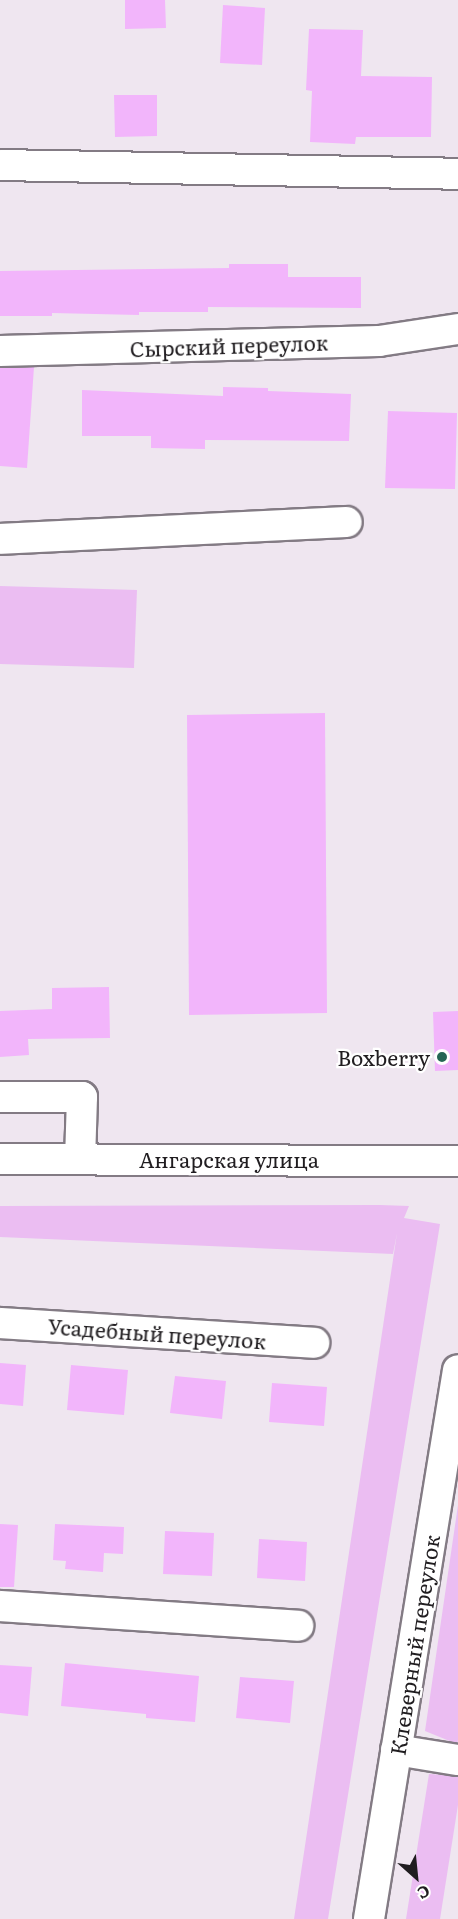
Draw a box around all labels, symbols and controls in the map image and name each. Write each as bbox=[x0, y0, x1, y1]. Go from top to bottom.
street label: Сырский переулок bbox=[129, 329, 329, 361]
place label: Boxberry bbox=[337, 1044, 430, 1070]
marker: Boxberry bbox=[435, 1050, 449, 1064]
street label: Ангарская улица bbox=[139, 1146, 319, 1172]
street label: Усадебный переулок bbox=[47, 1313, 267, 1353]
street label: Клеверный переулок bbox=[384, 1533, 444, 1757]
north arrow bbox=[386, 1847, 446, 1907]
text: С bbox=[414, 1880, 435, 1906]

